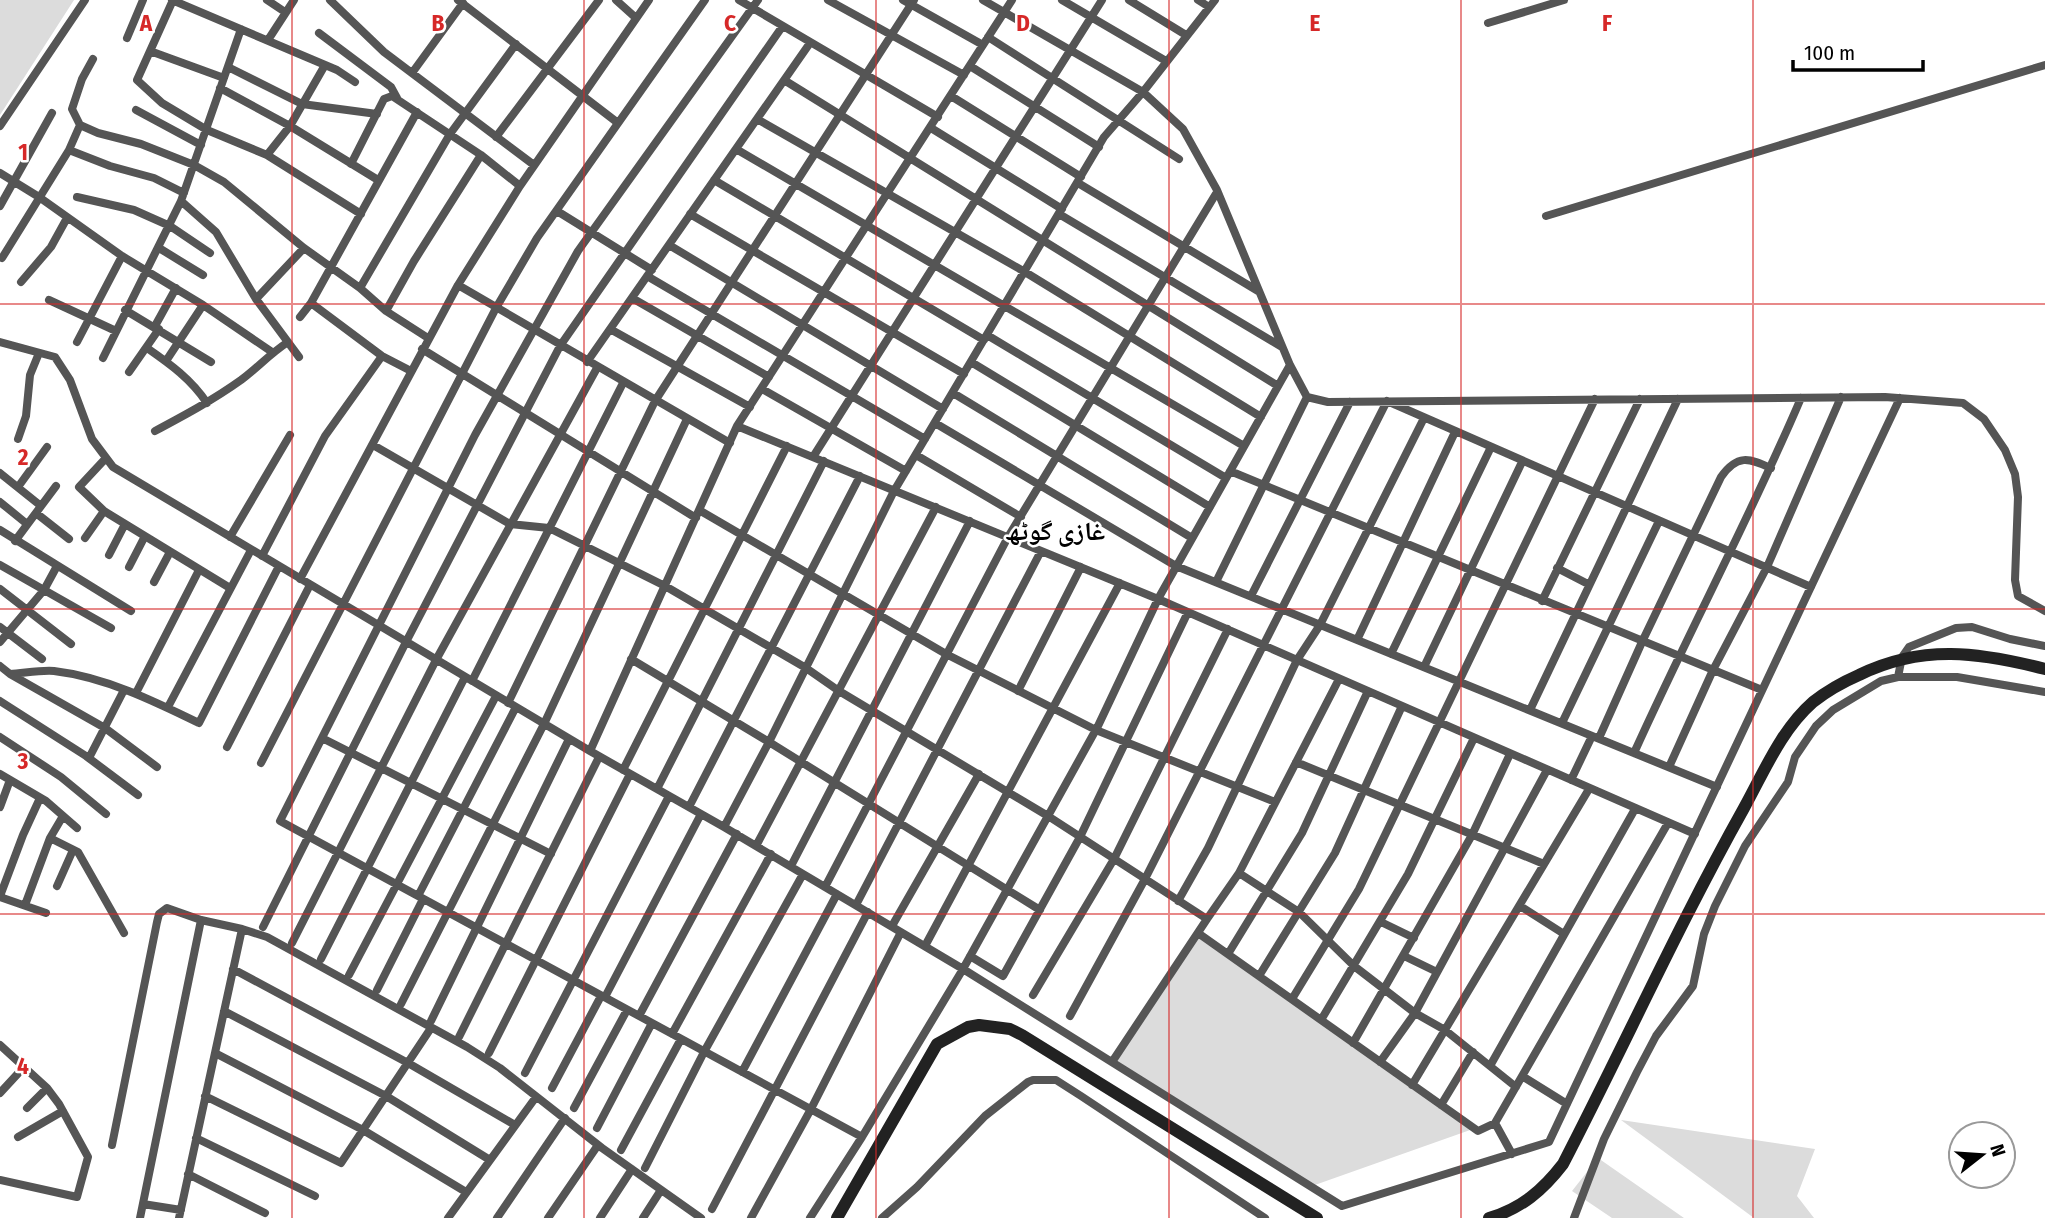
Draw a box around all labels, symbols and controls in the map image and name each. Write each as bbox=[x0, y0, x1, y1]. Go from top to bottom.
text: A bbox=[139, 9, 153, 37]
text: B bbox=[432, 9, 445, 37]
text: C bbox=[724, 9, 736, 37]
text: D bbox=[1016, 9, 1030, 37]
text: E bbox=[1310, 9, 1321, 37]
text: F bbox=[1602, 9, 1612, 37]
scale bar bbox=[1793, 28, 1923, 72]
text: 100 m bbox=[1804, 40, 1855, 66]
text: 1 bbox=[18, 138, 28, 166]
text: 2 bbox=[17, 443, 29, 471]
district label: غازی گوٹھ bbox=[1005, 516, 1105, 547]
text: 3 bbox=[17, 747, 29, 775]
text: 4 bbox=[17, 1052, 29, 1080]
north arrow bbox=[1947, 1120, 2017, 1190]
text: N bbox=[1985, 1141, 2010, 1159]

